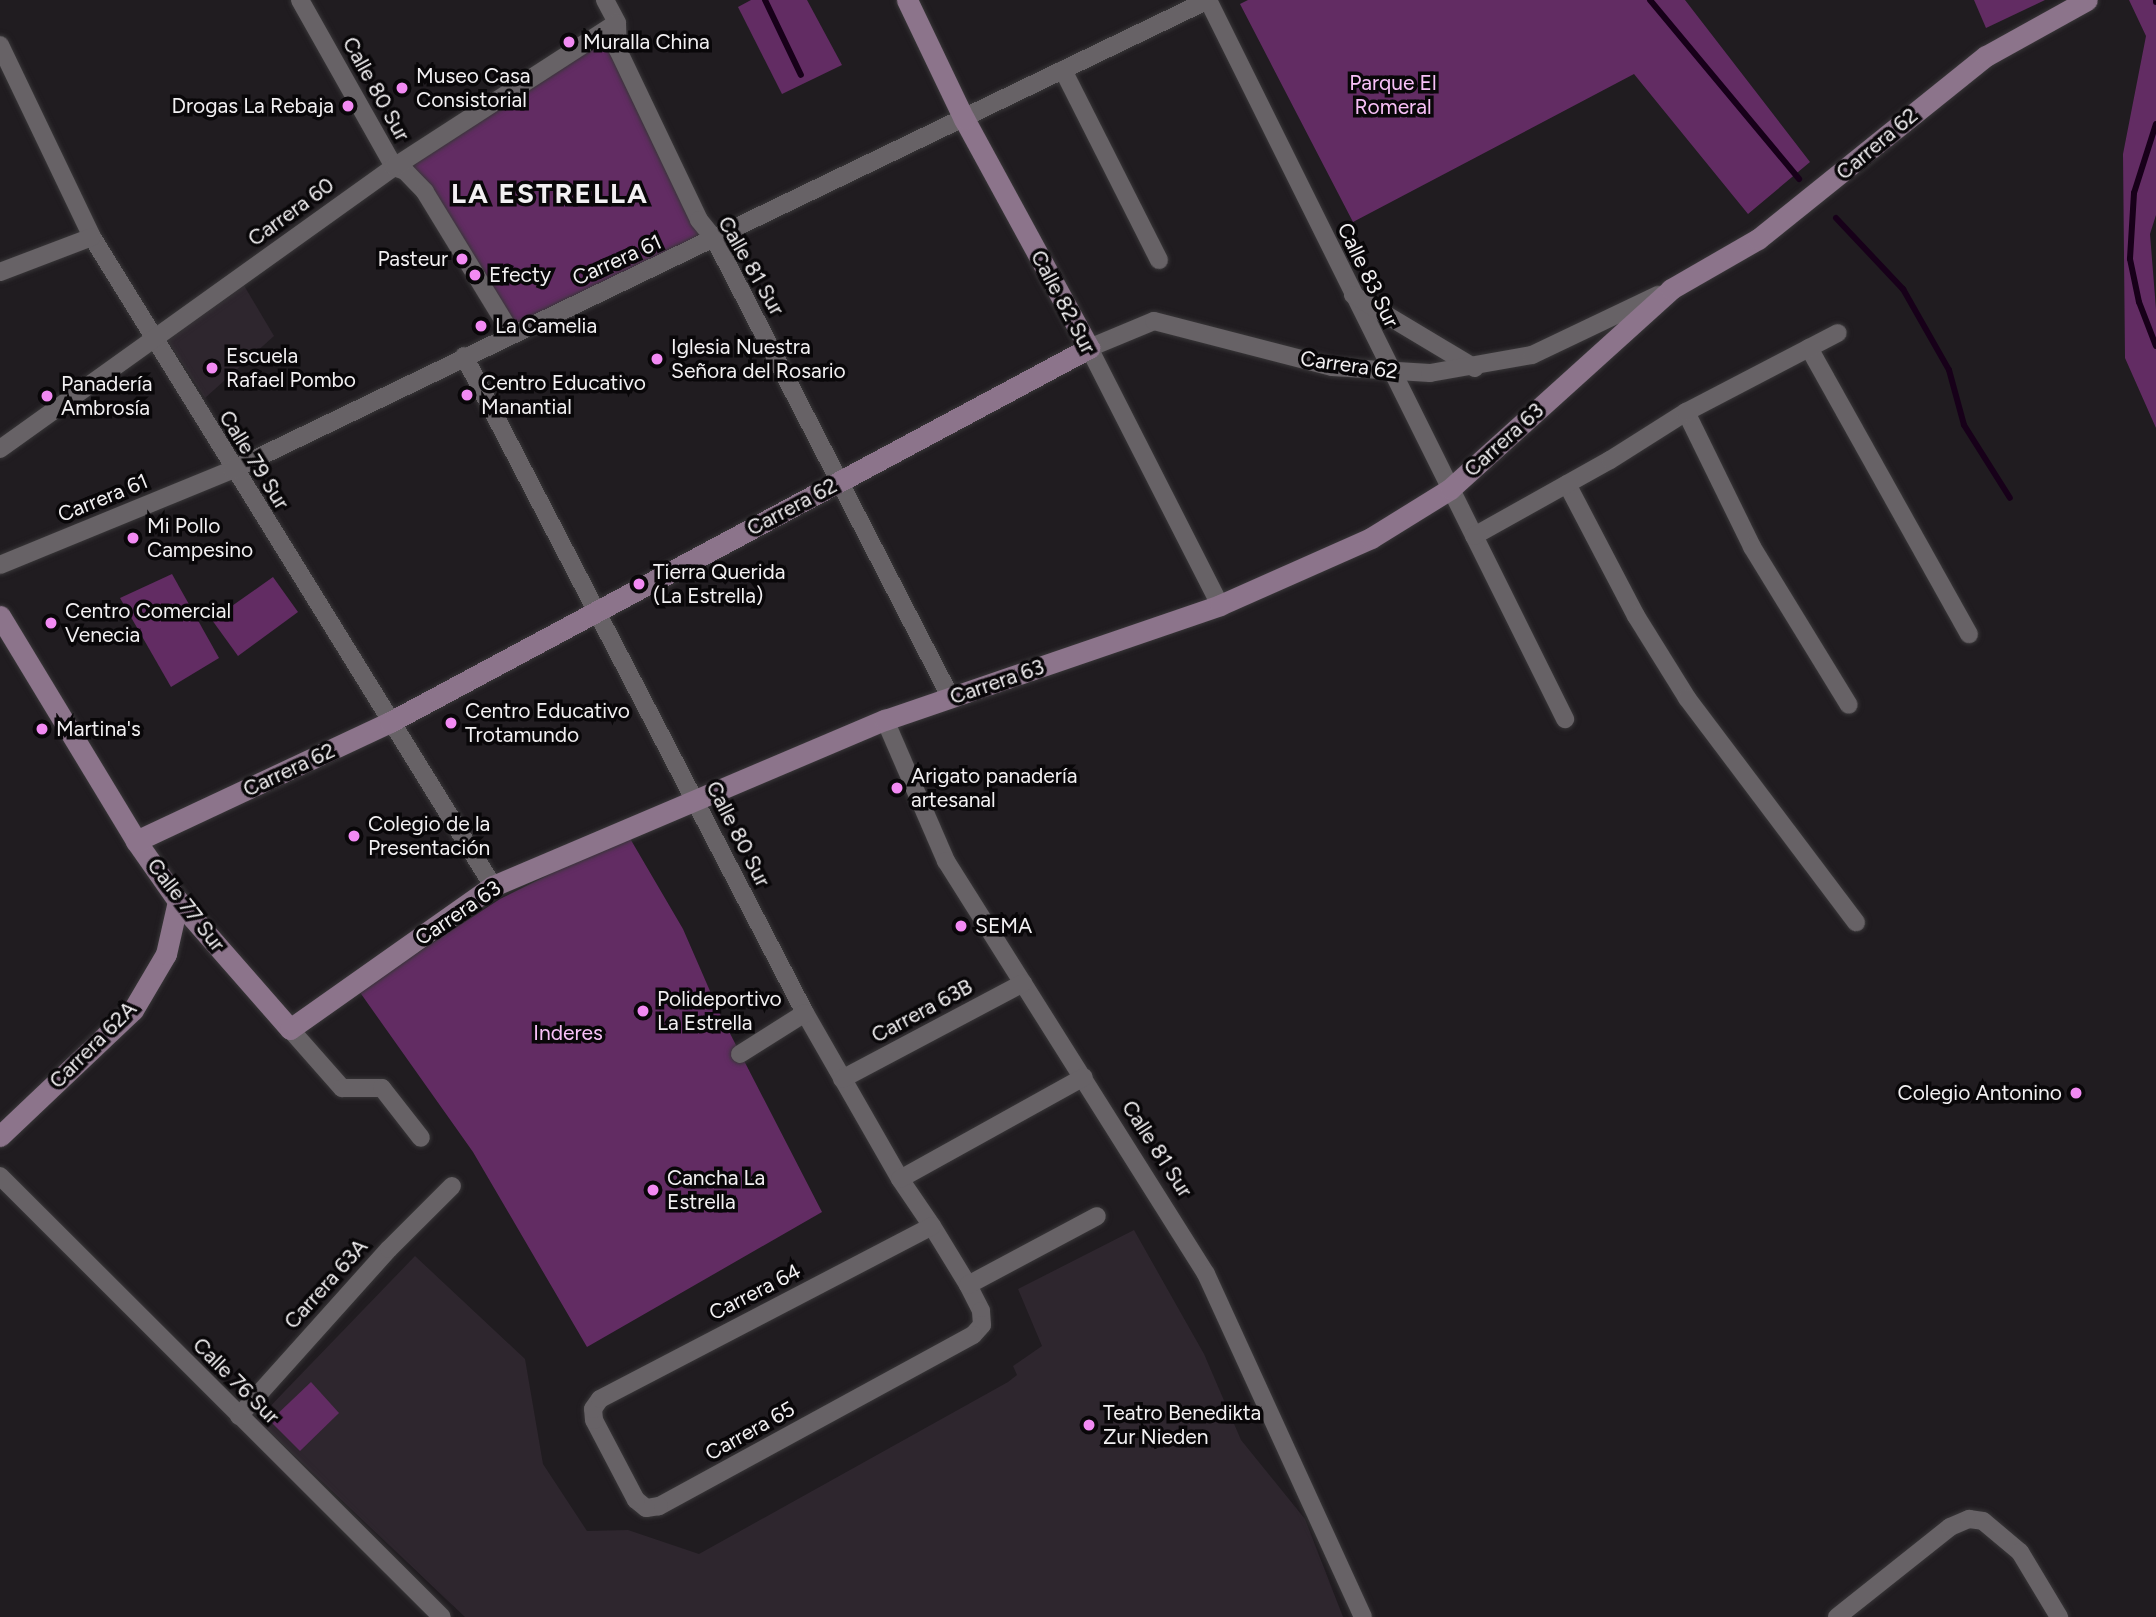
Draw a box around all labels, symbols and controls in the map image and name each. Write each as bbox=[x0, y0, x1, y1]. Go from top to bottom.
place label: Muralla China bbox=[583, 29, 710, 55]
street label: Calle 80 Sur bbox=[337, 33, 415, 145]
marker: Muralla China bbox=[561, 34, 577, 50]
place label: Museo Casa Consistorial bbox=[416, 63, 530, 113]
park label: Parque El Romeral bbox=[1349, 70, 1437, 120]
marker: Museo Casa Consistorial bbox=[394, 80, 410, 96]
place label: Drogas La Rebaja bbox=[171, 93, 334, 119]
marker: Drogas La Rebaja bbox=[340, 98, 356, 114]
street label: Carrera 62 bbox=[1831, 103, 1923, 185]
street label: Carrera 60 bbox=[243, 172, 339, 252]
district label: LA ESTRELLA bbox=[452, 176, 648, 210]
street label: Calle 81 Sur bbox=[713, 212, 789, 320]
street label: Calle 83 Sur bbox=[1332, 219, 1404, 331]
street label: Carrera 61 bbox=[568, 229, 666, 291]
place label: Pasteur bbox=[377, 246, 448, 272]
street label: Calle 82 Sur bbox=[1025, 246, 1101, 358]
marker: Pasteur bbox=[454, 251, 470, 267]
place label: Efecty bbox=[489, 262, 551, 288]
marker: Efecty bbox=[467, 267, 483, 283]
place label: La Camelia bbox=[495, 313, 597, 339]
marker: La Camelia bbox=[473, 318, 489, 334]
place label: Iglesia Nuestra Señora del Rosario bbox=[671, 334, 846, 384]
place label: Escuela Rafael Pombo bbox=[226, 343, 356, 393]
street label: Carrera 62 bbox=[1299, 346, 1399, 384]
marker: Iglesia Nuestra Señora del Rosario bbox=[649, 351, 665, 367]
marker: Escuela Rafael Pombo bbox=[204, 360, 220, 376]
place label: Centro Educativo Manantial bbox=[481, 370, 646, 420]
place label: Panadería Ambrosía bbox=[61, 371, 153, 421]
marker: Centro Educativo Manantial bbox=[459, 387, 475, 403]
marker: Panadería Ambrosía bbox=[39, 388, 55, 404]
street label: Carrera 63 bbox=[1459, 398, 1549, 482]
street label: Calle 79 Sur bbox=[214, 406, 294, 514]
street label: Carrera 61 bbox=[54, 469, 152, 527]
street label: Carrera 62 bbox=[743, 473, 841, 541]
place label: Mi Pollo Campesino bbox=[147, 513, 253, 563]
marker: Mi Pollo Campesino bbox=[125, 530, 141, 546]
place label: Tierra Querida (La Estrella) bbox=[653, 559, 786, 609]
marker: Tierra Querida (La Estrella) bbox=[631, 576, 647, 592]
place label: Centro Comercial Venecia bbox=[65, 598, 231, 648]
marker: Centro Comercial Venecia bbox=[43, 615, 59, 631]
street label: Carrera 63 bbox=[947, 654, 1047, 710]
place label: Centro Educativo Trotamundo bbox=[465, 698, 630, 748]
marker: Centro Educativo Trotamundo bbox=[443, 715, 459, 731]
place label: Martina's bbox=[56, 716, 141, 742]
marker: Martina's bbox=[34, 721, 50, 737]
street label: Carrera 62 bbox=[239, 738, 339, 802]
place label: Arigato panadería artesanal bbox=[911, 763, 1077, 813]
street label: Calle 80 Sur bbox=[701, 777, 775, 891]
marker: Arigato panadería artesanal bbox=[889, 780, 905, 796]
place label: Colegio de la Presentación bbox=[368, 811, 490, 861]
marker: Colegio de la Presentación bbox=[346, 828, 362, 844]
street label: Calle 77 Sur bbox=[142, 853, 230, 957]
street label: Carrera 63 bbox=[410, 875, 506, 951]
place label: SEMA bbox=[975, 913, 1032, 939]
marker: SEMA bbox=[953, 918, 969, 934]
street label: Carrera 63B bbox=[867, 974, 977, 1048]
place label: Polideportivo La Estrella bbox=[657, 986, 782, 1036]
street label: Carrera 62A bbox=[44, 996, 142, 1094]
marker: Polideportivo La Estrella bbox=[635, 1003, 651, 1019]
park label: Inderes bbox=[533, 1020, 603, 1046]
place label: Colegio Antonino bbox=[1898, 1080, 2062, 1106]
marker: Colegio Antonino bbox=[2068, 1085, 2084, 1101]
street label: Calle 81 Sur bbox=[1116, 1096, 1198, 1202]
place label: Cancha La Estrella bbox=[667, 1165, 765, 1215]
marker: Cancha La Estrella bbox=[645, 1182, 661, 1198]
street label: Carrera 63A bbox=[279, 1234, 373, 1334]
street label: Carrera 64 bbox=[705, 1258, 805, 1326]
street label: Calle 76 Sur bbox=[188, 1333, 284, 1429]
street label: Carrera 65 bbox=[701, 1396, 799, 1466]
place label: Teatro Benedikta Zur Nieden bbox=[1103, 1400, 1261, 1450]
marker: Teatro Benedikta Zur Nieden bbox=[1081, 1417, 1097, 1433]

